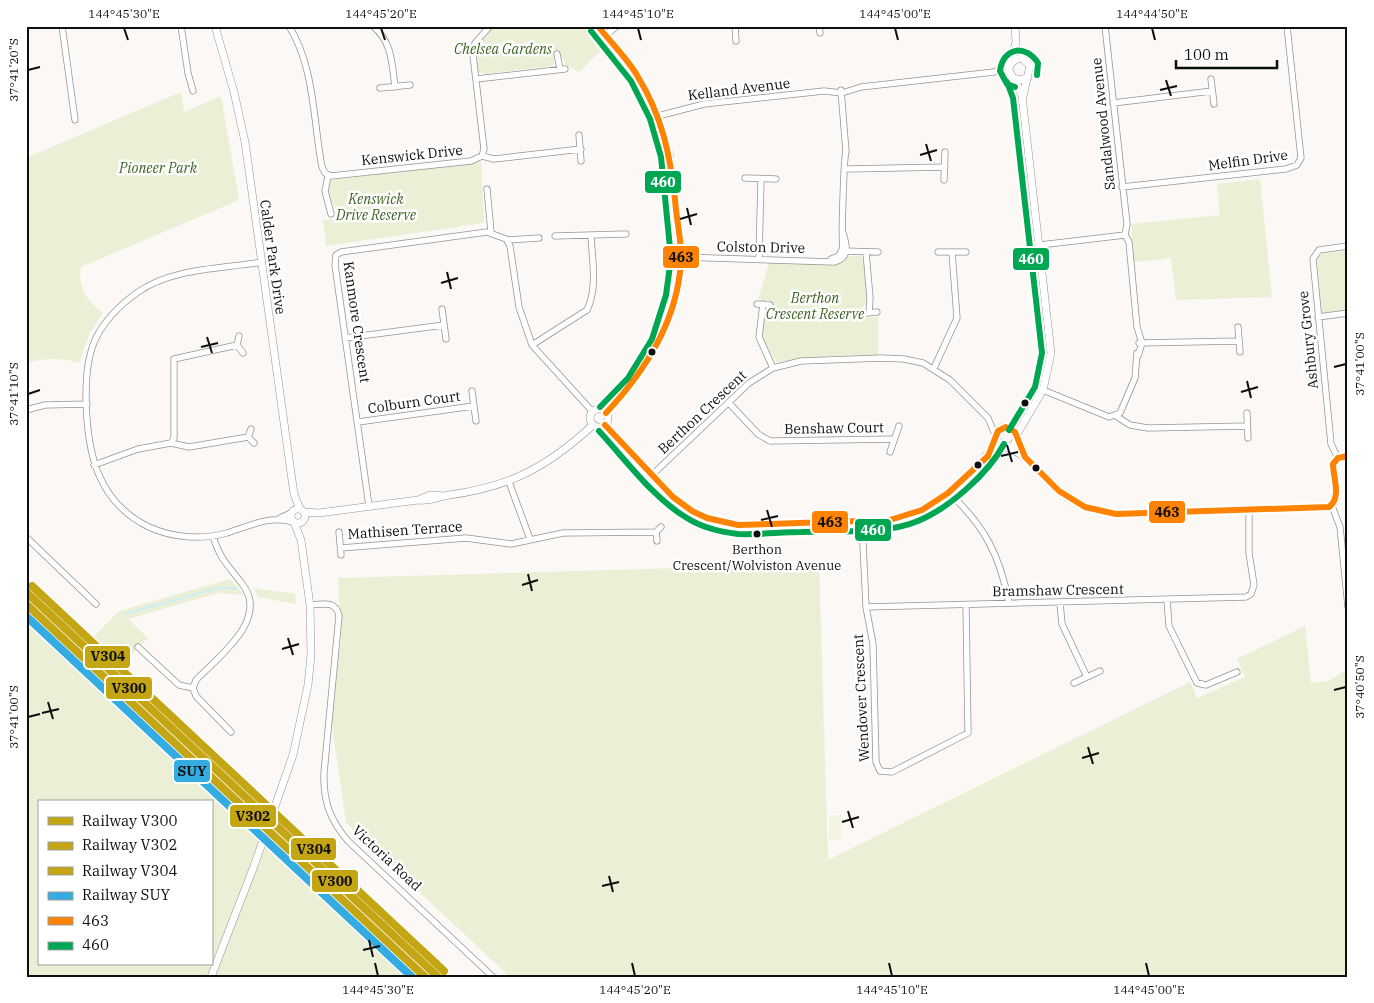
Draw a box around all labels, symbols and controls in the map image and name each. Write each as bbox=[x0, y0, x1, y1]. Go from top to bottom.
text: 144°45'30"E bbox=[88, 6, 160, 21]
text: 144°45'20"E bbox=[345, 6, 417, 21]
text: 144°45'10"E bbox=[602, 6, 674, 21]
text: 144°45'00"E bbox=[859, 6, 931, 21]
text: 144°44'50"E bbox=[1116, 6, 1188, 21]
text: 37°41'20"S bbox=[6, 38, 21, 102]
scale bar bbox=[1176, 38, 1278, 70]
park label: Chelsea Gardens bbox=[454, 40, 553, 58]
text: 100 m bbox=[1184, 45, 1229, 64]
street label: Sandalwood Avenue bbox=[1087, 57, 1119, 191]
street label: Kelland Avenue bbox=[687, 74, 791, 104]
street label: Kenswick Drive bbox=[360, 141, 464, 169]
street label: Melfin Drive bbox=[1207, 145, 1289, 175]
park label: Pioneer Park bbox=[118, 159, 198, 177]
line badge: 460 bbox=[644, 170, 682, 194]
text: 460 bbox=[650, 173, 676, 191]
park label: Kenswick Drive Reserve bbox=[335, 190, 417, 224]
street label: Calder Park Drive bbox=[256, 199, 290, 315]
street label: Colston Drive bbox=[717, 237, 805, 257]
line badge: 463 bbox=[662, 245, 700, 269]
line badge: 460 bbox=[1012, 247, 1050, 271]
text: 463 bbox=[668, 248, 694, 266]
text: 460 bbox=[1018, 250, 1044, 268]
street label: Kanmore Crescent bbox=[340, 260, 374, 384]
park label: Berthon Crescent Reserve bbox=[766, 289, 865, 323]
street label: Ashbury Grove bbox=[1294, 290, 1322, 390]
text: 37°41'00"S bbox=[1352, 332, 1367, 396]
unlabelled marker bbox=[647, 347, 657, 357]
text: 37°41'10"S bbox=[6, 362, 21, 426]
street label: Berthon Crescent bbox=[654, 366, 750, 458]
street label: Colburn Court bbox=[367, 387, 461, 417]
unlabelled marker bbox=[1020, 398, 1030, 408]
street label: Benshaw Court bbox=[784, 418, 884, 438]
unlabelled marker bbox=[973, 460, 983, 470]
unlabelled marker bbox=[1031, 463, 1041, 473]
line badge: 463 bbox=[1148, 500, 1186, 524]
text: 463 bbox=[1154, 503, 1180, 521]
line badge: 463 bbox=[811, 510, 849, 534]
text: 463 bbox=[817, 513, 843, 531]
street label: Mathisen Terrace bbox=[347, 517, 463, 543]
line badge: 460 bbox=[854, 518, 892, 542]
text: 460 bbox=[860, 521, 886, 539]
marker: Berthon Crescent/Wolviston Avenue bbox=[752, 529, 762, 539]
place label: Berthon Crescent/Wolviston Avenue bbox=[673, 541, 841, 574]
street label: Bramshaw Crescent bbox=[992, 580, 1124, 600]
street label: Wendover Crescent bbox=[849, 634, 873, 762]
line badge: V304 bbox=[84, 645, 131, 669]
text: V304 bbox=[91, 647, 125, 665]
text: 37°40'50"S bbox=[1352, 655, 1367, 719]
line badge: V300 bbox=[105, 676, 153, 700]
text: V300 bbox=[112, 679, 146, 697]
text: 37°41'00"S bbox=[6, 685, 21, 749]
line badge: SUY bbox=[173, 759, 211, 783]
text: SUY bbox=[177, 762, 207, 780]
legend bbox=[38, 800, 212, 966]
line badge: V302 bbox=[229, 804, 277, 828]
text: V302 bbox=[236, 807, 270, 825]
text: Railway V300 bbox=[82, 811, 178, 830]
street label: Victoria Road bbox=[349, 821, 426, 895]
text: Railway V302 bbox=[82, 835, 178, 854]
line badge: V304 bbox=[290, 837, 337, 861]
text: V304 bbox=[297, 840, 331, 858]
text: Railway V304 bbox=[82, 861, 178, 880]
line badge: V300 bbox=[311, 869, 359, 893]
text: V300 bbox=[318, 872, 352, 890]
text: Railway SUY bbox=[82, 885, 170, 904]
text: 463 bbox=[82, 911, 109, 930]
text: 460 bbox=[82, 935, 109, 954]
text: 144°45'30"E bbox=[342, 982, 414, 997]
text: 144°45'20"E bbox=[599, 982, 671, 997]
text: 144°45'10"E bbox=[856, 982, 928, 997]
text: 144°45'00"E bbox=[1113, 982, 1185, 997]

